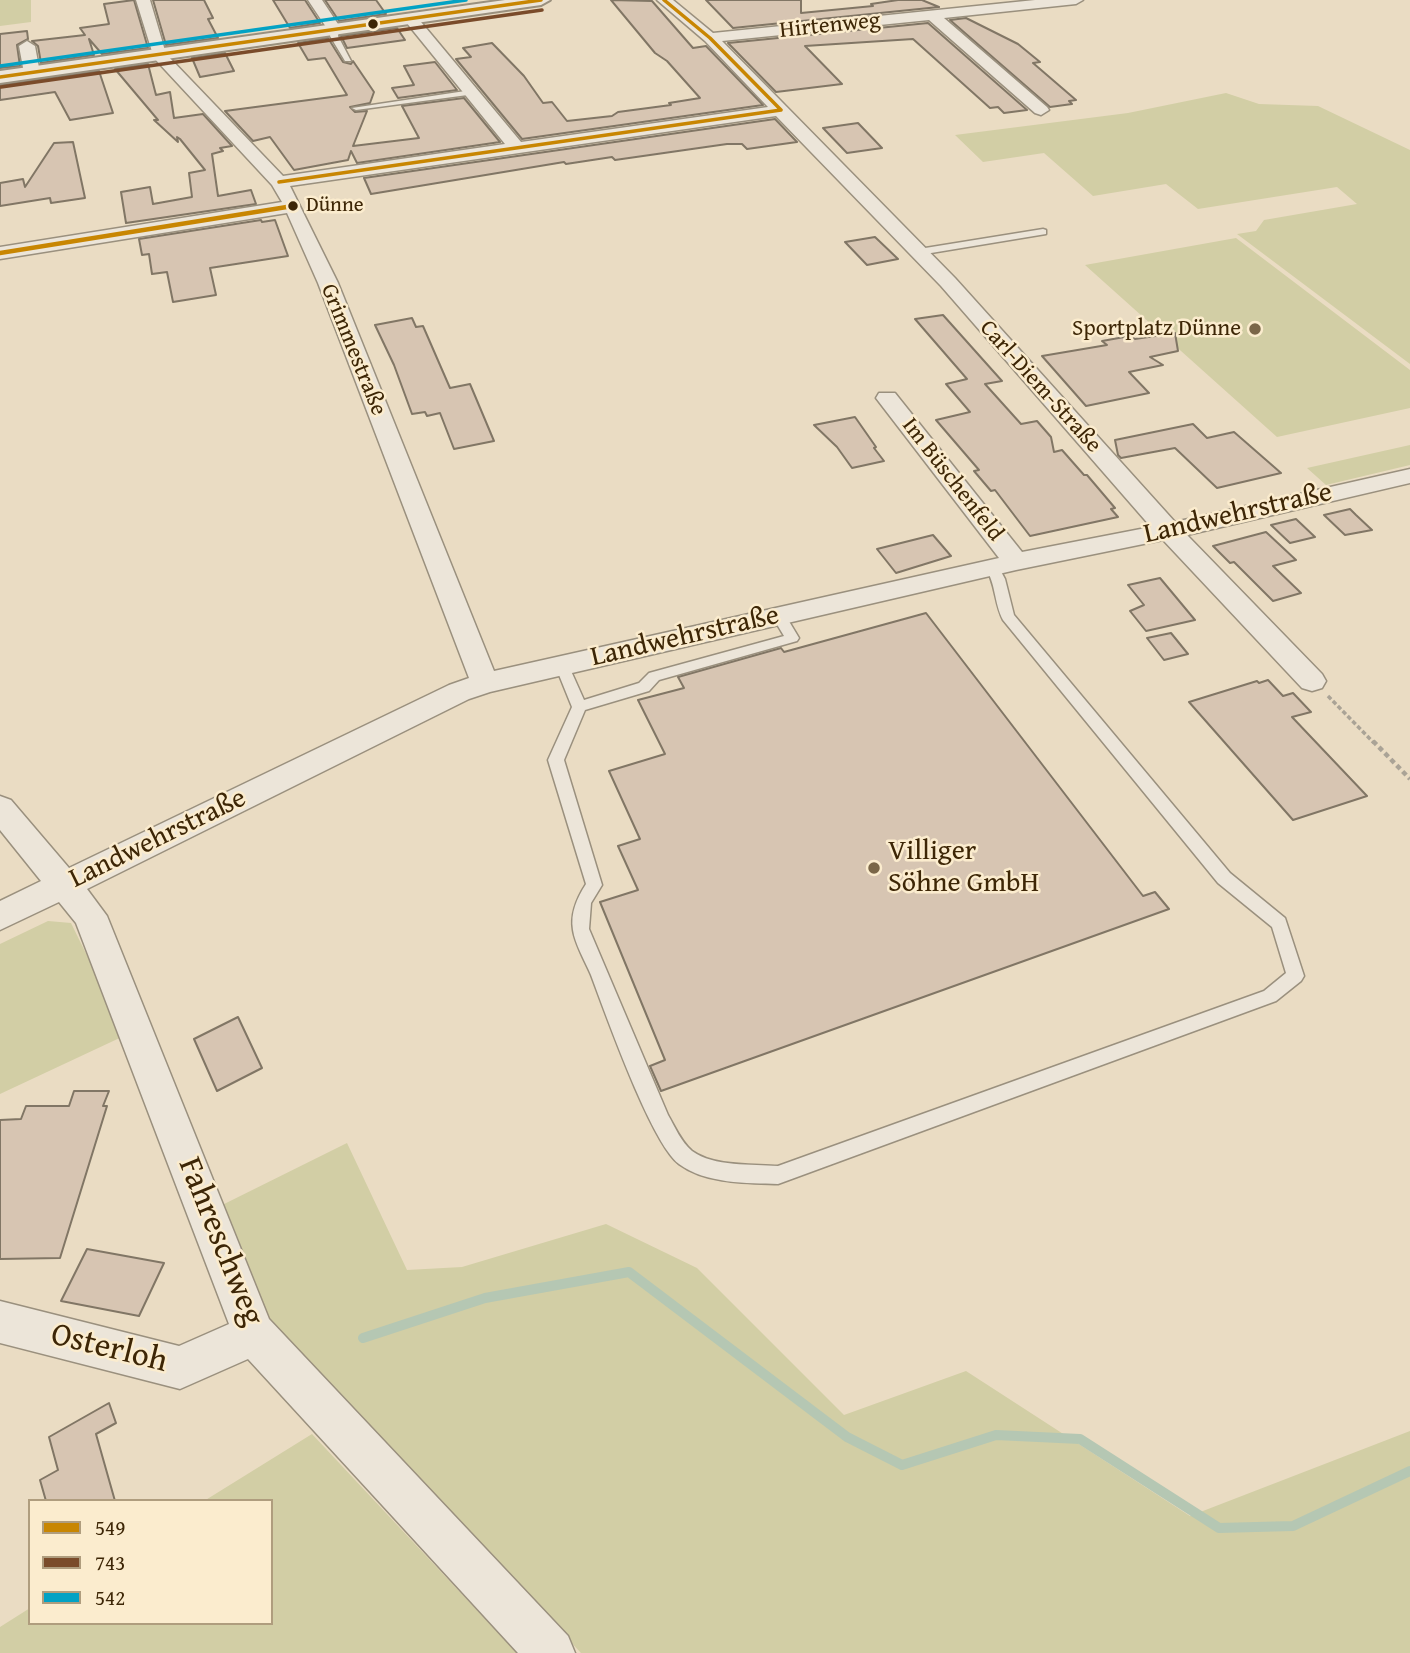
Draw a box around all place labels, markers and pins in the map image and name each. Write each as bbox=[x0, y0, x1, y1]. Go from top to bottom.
unlabelled marker bbox=[366, 17, 380, 31]
place label: Dünne bbox=[306, 193, 364, 219]
marker: Dünne bbox=[286, 199, 300, 213]
place label: Sportplatz Dünne bbox=[1072, 315, 1241, 343]
marker: Sportplatz Dünne bbox=[1247, 321, 1263, 337]
place label: Villiger Söhne GmbH bbox=[888, 835, 1039, 901]
marker: Villiger Söhne GmbH bbox=[866, 860, 882, 876]

